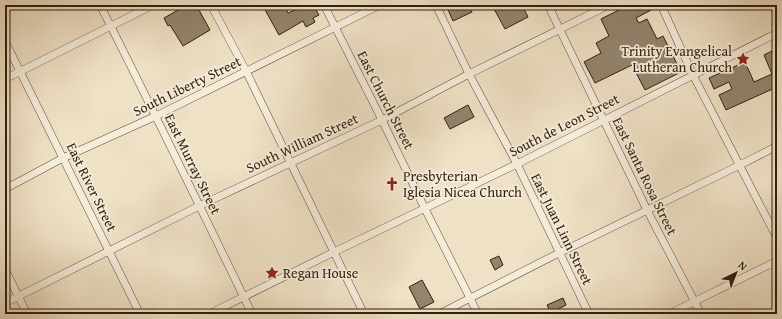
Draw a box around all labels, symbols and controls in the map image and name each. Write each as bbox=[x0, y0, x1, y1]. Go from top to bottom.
place label: Trinity Evangelical Lutheran Church bbox=[621, 41, 732, 77]
street label: East Church Street bbox=[353, 47, 420, 153]
street label: South Liberty Street bbox=[129, 51, 245, 121]
place icon: Trinity Evangelical Lutheran Church bbox=[735, 51, 751, 67]
street label: South de Leon Street bbox=[505, 88, 623, 161]
street label: South William Street bbox=[243, 108, 361, 178]
street label: East Murray Street bbox=[160, 110, 226, 218]
street label: East Santa Rosa Street bbox=[608, 114, 682, 238]
street label: East River Street bbox=[62, 139, 122, 235]
place label: Presbyterian Iglesia Nicea Church bbox=[403, 166, 522, 202]
street label: East Juan Linn Street bbox=[526, 170, 598, 288]
church icon: Presbyterian Iglesia Nicea Church bbox=[384, 176, 400, 192]
north arrow bbox=[716, 253, 756, 293]
text: N bbox=[735, 257, 751, 274]
place label: Regan House bbox=[283, 263, 359, 283]
place icon: Regan House bbox=[264, 265, 280, 281]

